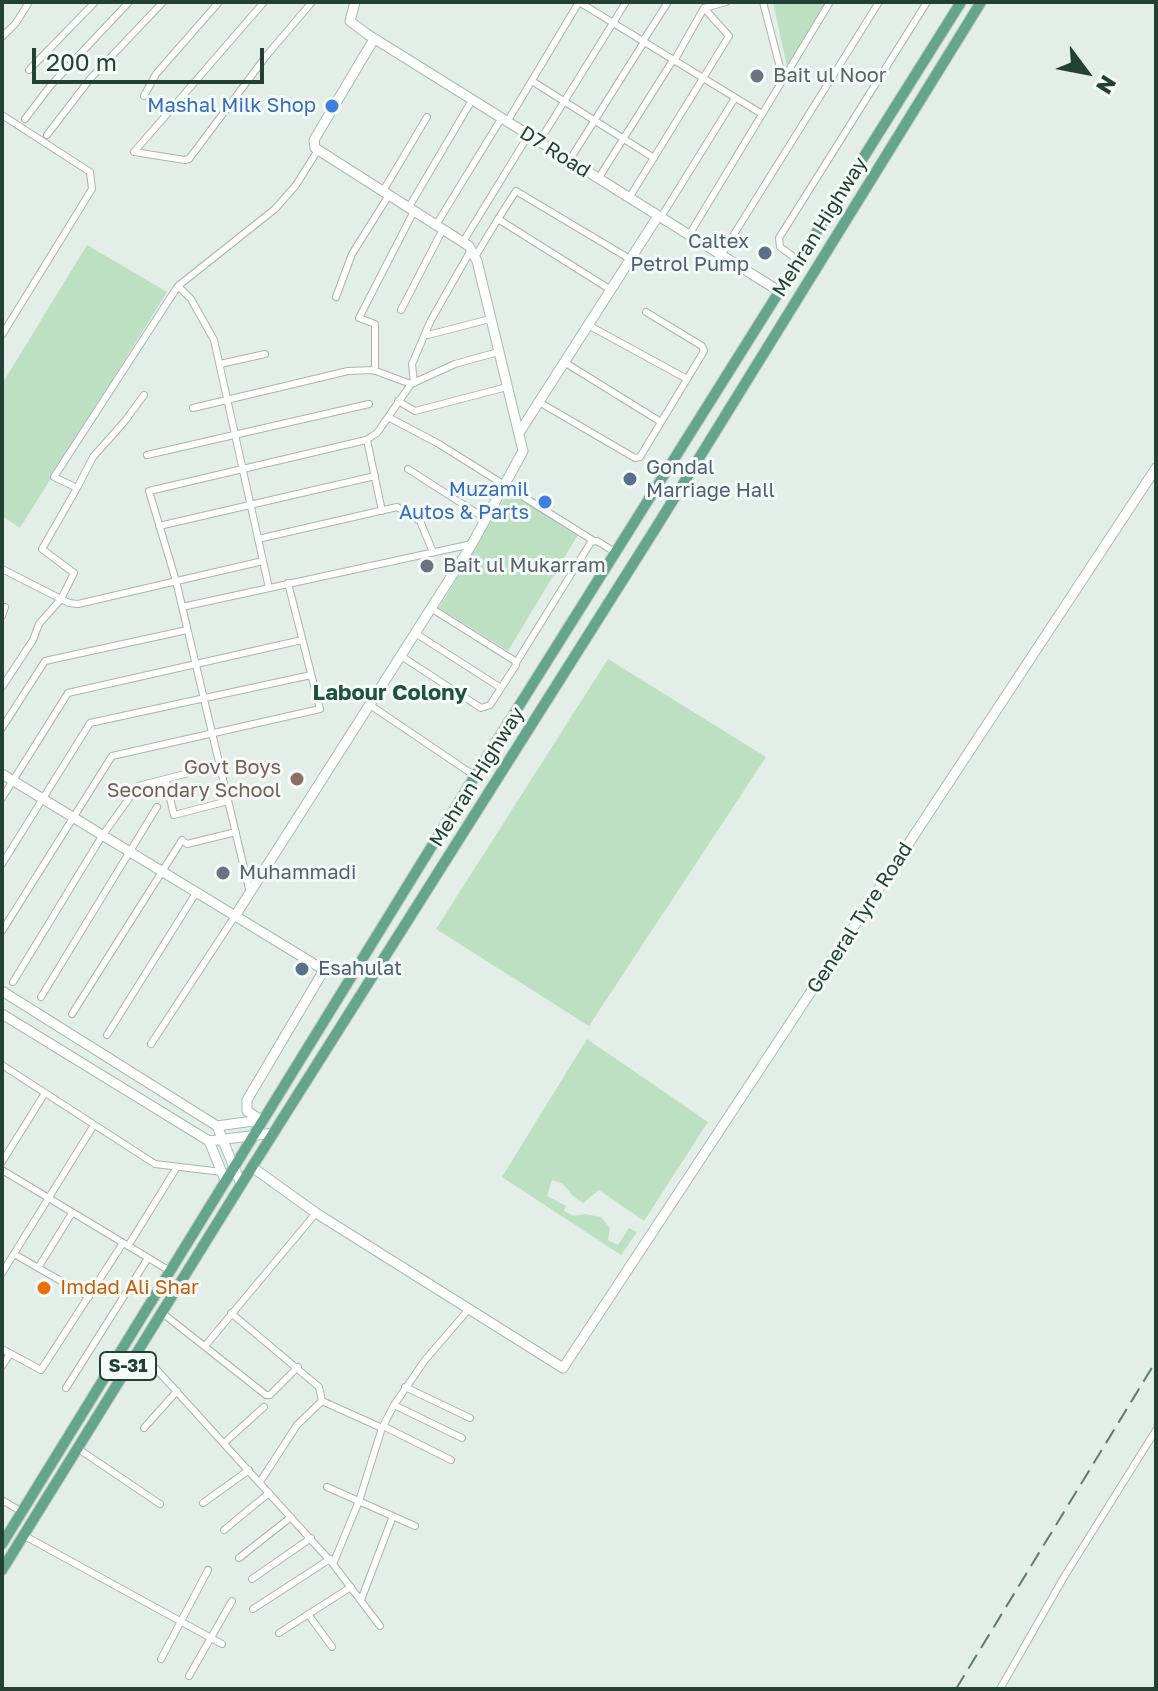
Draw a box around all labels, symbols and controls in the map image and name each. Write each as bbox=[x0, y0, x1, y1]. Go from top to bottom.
scale bar bbox=[36, 32, 268, 82]
north arrow bbox=[1046, 32, 1126, 112]
text: 200 m bbox=[46, 47, 117, 76]
place label: Bait ul Noor bbox=[773, 64, 887, 88]
marker: Bait ul Noor bbox=[748, 67, 766, 85]
text: N bbox=[1091, 71, 1123, 99]
place label: Mashal Milk Shop bbox=[147, 94, 316, 118]
marker: Mashal Milk Shop bbox=[323, 97, 341, 115]
street label: D7 Road bbox=[515, 121, 595, 183]
street label: Mehran Highway bbox=[767, 153, 873, 301]
place label: Caltex Petrol Pump bbox=[630, 230, 749, 277]
marker: Caltex Petrol Pump bbox=[756, 244, 774, 262]
place label: Gondal Marriage Hall bbox=[646, 456, 775, 503]
marker: Gondal Marriage Hall bbox=[621, 470, 639, 488]
place label: Muzamil Autos & Parts bbox=[399, 478, 529, 525]
marker: Muzamil Autos & Parts bbox=[536, 493, 554, 511]
place label: Bait ul Mukarram bbox=[443, 554, 606, 578]
marker: Bait ul Mukarram bbox=[418, 557, 436, 575]
district label: Labour Colony bbox=[313, 680, 467, 706]
street label: Mehran Highway bbox=[424, 703, 530, 851]
place label: Govt Boys Secondary School bbox=[107, 756, 281, 803]
marker: Govt Boys Secondary School bbox=[288, 770, 306, 788]
street label: General Tyre Road bbox=[802, 838, 918, 998]
place label: Muhammadi bbox=[239, 861, 356, 885]
marker: Muhammadi bbox=[214, 864, 232, 882]
place label: Esahulat bbox=[318, 957, 402, 981]
marker: Esahulat bbox=[293, 960, 311, 978]
place label: Imdad Ali Shar bbox=[60, 1276, 199, 1300]
marker: Imdad Ali Shar bbox=[35, 1279, 53, 1297]
road number: S-31 bbox=[100, 1352, 156, 1380]

